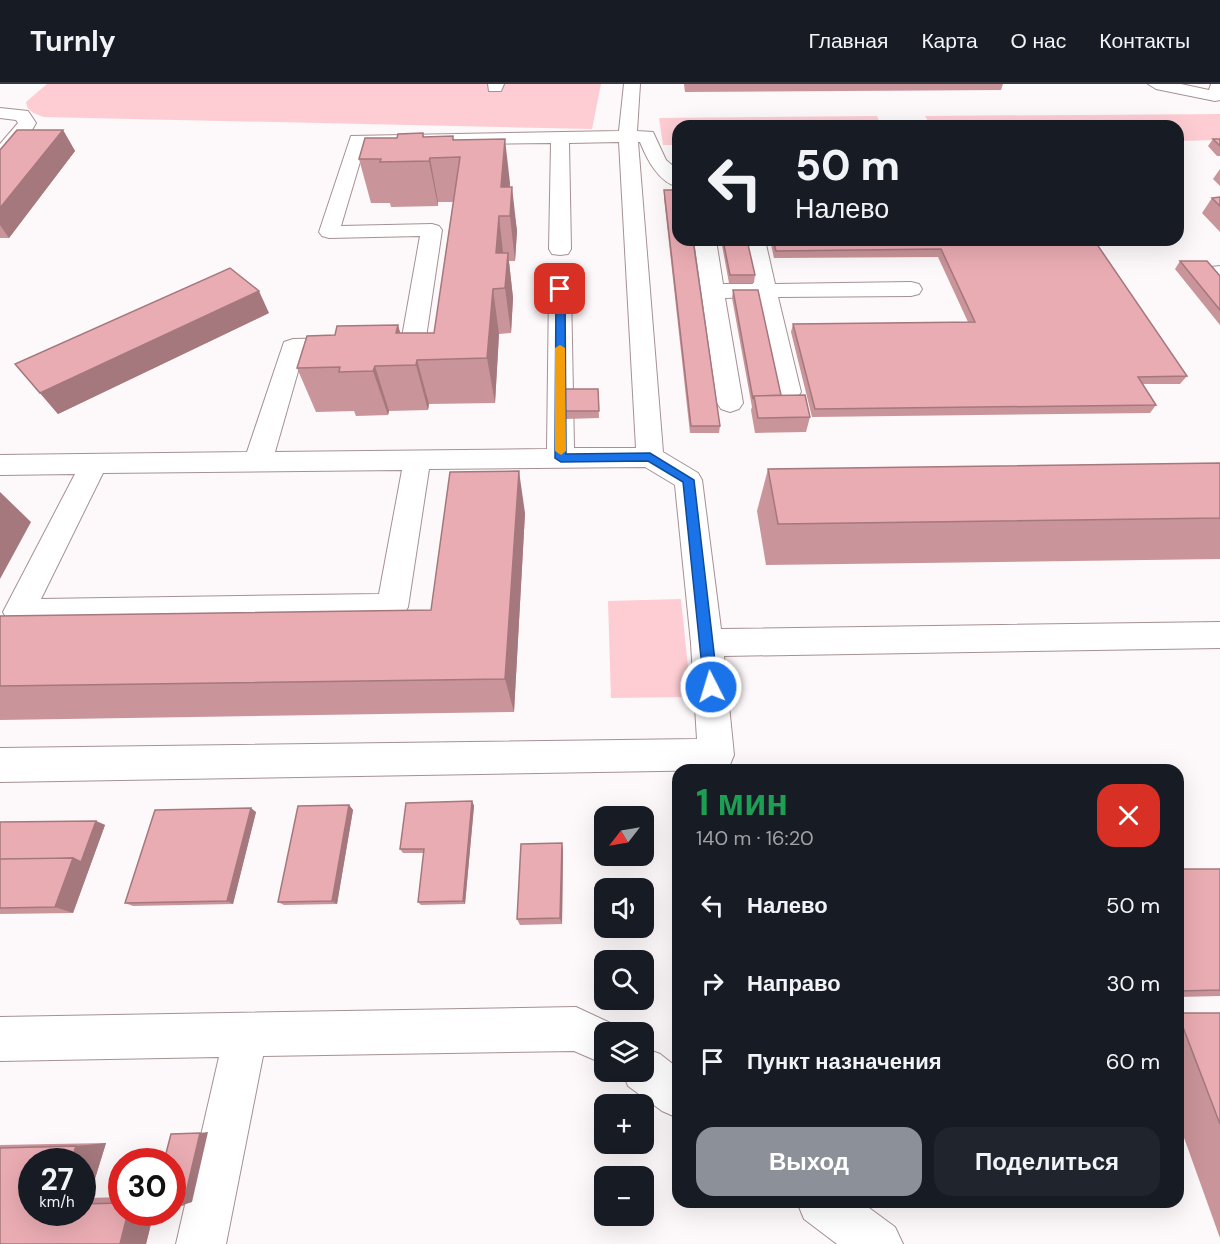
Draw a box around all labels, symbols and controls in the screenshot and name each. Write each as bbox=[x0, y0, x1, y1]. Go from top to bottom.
text: Turnly bbox=[30, 23, 116, 60]
text: Главная bbox=[808, 27, 888, 55]
text: Карта bbox=[921, 27, 978, 55]
text: О нас bbox=[1011, 27, 1066, 55]
text: Контакты bbox=[1099, 27, 1190, 55]
text: 50 m bbox=[795, 138, 900, 193]
icon: left bbox=[696, 144, 774, 222]
text: Налево bbox=[795, 191, 889, 226]
pin bbox=[534, 263, 585, 314]
icon: arrive bbox=[543, 272, 576, 305]
position arrow bbox=[679, 655, 743, 719]
text: 1 мин bbox=[696, 779, 788, 826]
button: close bbox=[1097, 784, 1160, 847]
north arrow bbox=[594, 806, 654, 866]
map controls bbox=[594, 806, 654, 1226]
text: 140 m · 16:20 bbox=[696, 825, 814, 851]
button: sound bbox=[594, 878, 654, 938]
icon: left bbox=[696, 889, 729, 922]
text: Налево bbox=[747, 891, 828, 920]
text: 50 m bbox=[1106, 891, 1160, 920]
button: search bbox=[594, 950, 654, 1010]
icon: right bbox=[696, 967, 729, 1000]
text: Направо bbox=[747, 969, 841, 998]
text: 30 m bbox=[1106, 969, 1160, 998]
button: layers bbox=[594, 1022, 654, 1082]
icon: arrive bbox=[696, 1045, 729, 1078]
text: Пункт назначения bbox=[747, 1047, 942, 1076]
text: 60 m bbox=[1106, 1047, 1160, 1076]
button: + bbox=[594, 1094, 654, 1154]
button: Выход bbox=[696, 1127, 922, 1196]
button: Поделиться bbox=[934, 1127, 1160, 1196]
speed limit sign: 30 bbox=[108, 1148, 186, 1226]
text: 27 bbox=[40, 1160, 74, 1199]
button: − bbox=[594, 1166, 654, 1226]
text: km/h bbox=[39, 1192, 75, 1212]

